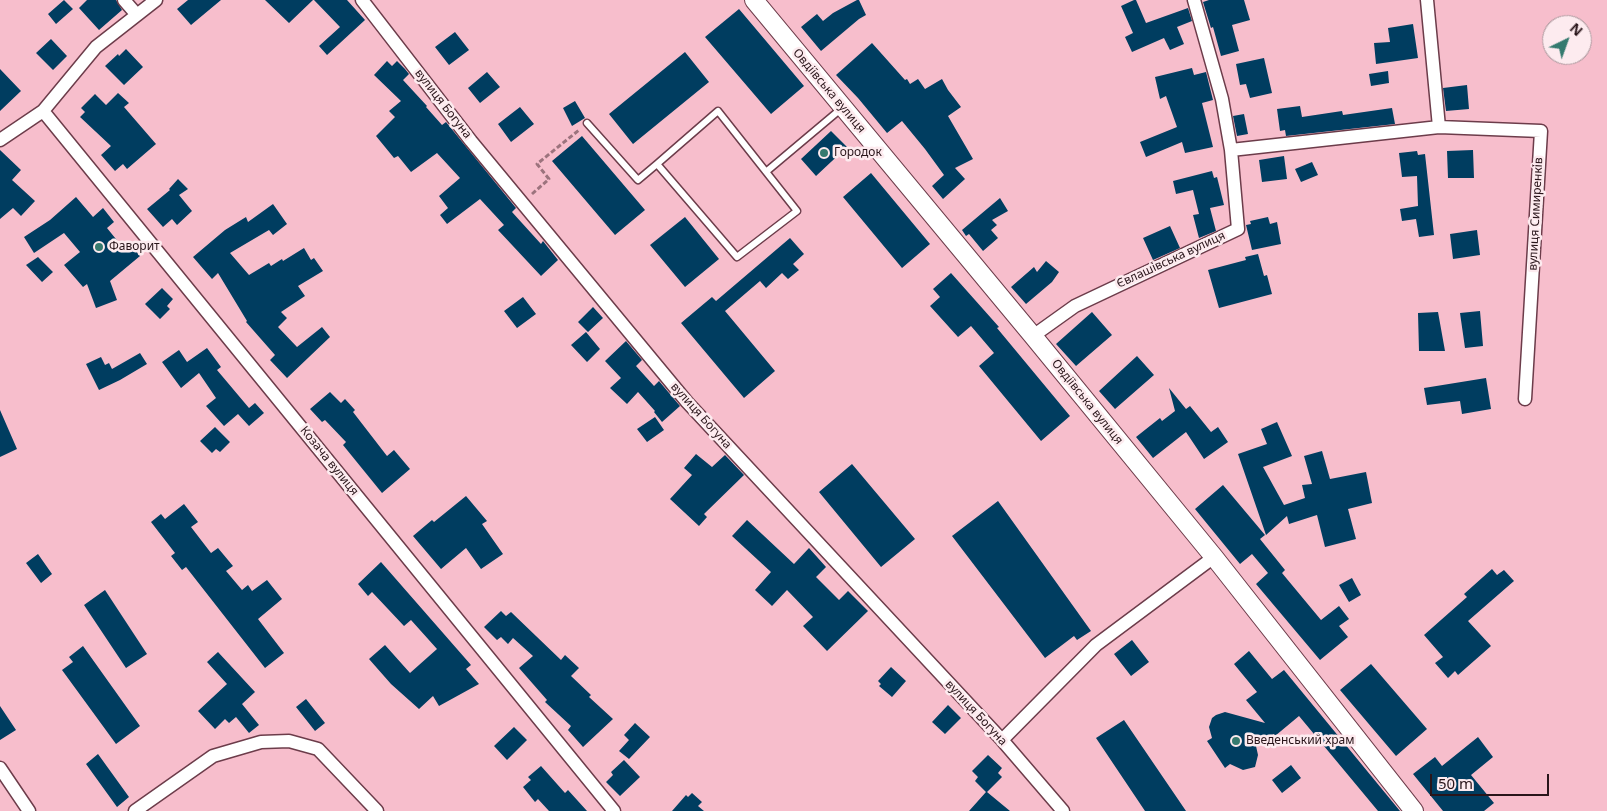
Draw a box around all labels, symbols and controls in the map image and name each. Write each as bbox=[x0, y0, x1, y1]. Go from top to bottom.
north arrow bbox=[1542, 15, 1592, 65]
text: N bbox=[1566, 18, 1587, 40]
street label: Овдіївська вулиця bbox=[790, 46, 868, 136]
street label: вулиця Богуна bbox=[411, 66, 475, 142]
place label: Городок bbox=[834, 146, 882, 160]
marker: Городок bbox=[818, 147, 830, 159]
street label: вулиця Симиренків bbox=[1526, 157, 1546, 271]
street label: Євлашівська вулиця bbox=[1114, 229, 1228, 291]
place label: Фаворит bbox=[109, 240, 160, 254]
marker: Фаворит bbox=[93, 241, 105, 253]
street label: Овдіївська вулиця bbox=[1048, 356, 1126, 448]
street label: вулиця Богуна bbox=[668, 380, 734, 452]
street label: Козача вулиця bbox=[297, 424, 361, 498]
street label: вулиця Богуна bbox=[942, 677, 1010, 749]
place label: Введенський храм bbox=[1246, 734, 1354, 748]
marker: Введенський храм bbox=[1230, 735, 1242, 747]
scale bar bbox=[1432, 764, 1551, 796]
text: 50 m bbox=[1438, 773, 1473, 793]

